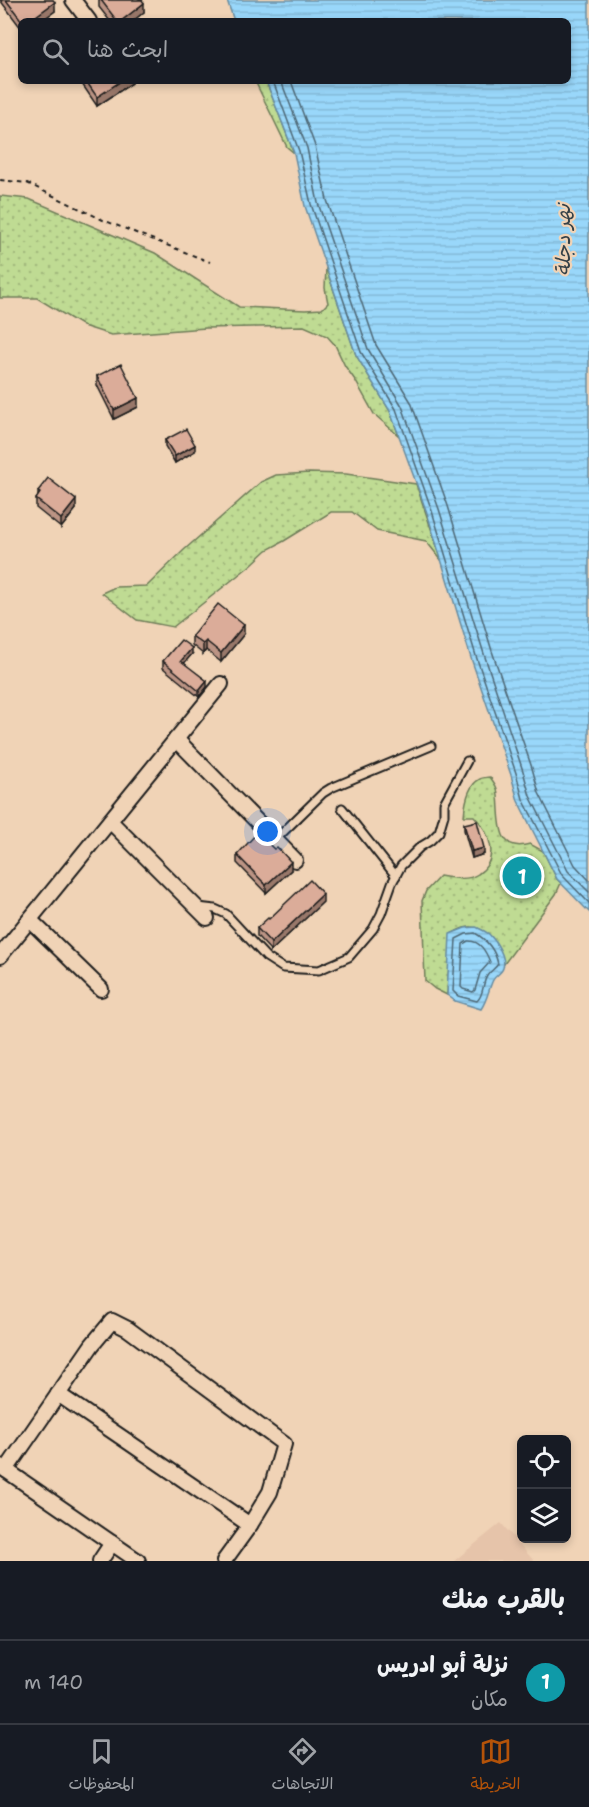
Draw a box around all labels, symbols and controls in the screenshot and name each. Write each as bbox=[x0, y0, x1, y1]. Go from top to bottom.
search box bbox=[18, 18, 571, 84]
icon: search bbox=[39, 35, 72, 68]
text: ابحث هنا bbox=[87, 35, 168, 64]
water label: نهر دجلة bbox=[550, 202, 576, 276]
your location bbox=[253, 817, 282, 846]
pin: 1 bbox=[502, 854, 542, 898]
map controls bbox=[517, 1435, 571, 1543]
button: locate bbox=[517, 1435, 571, 1489]
button: layers bbox=[517, 1489, 571, 1543]
text: بالقرب منك bbox=[442, 1581, 565, 1616]
text: نزلة أبو ادريس bbox=[377, 1650, 508, 1679]
text: 140 m bbox=[24, 1669, 83, 1695]
text: 1 bbox=[541, 1669, 550, 1695]
text: مكان bbox=[471, 1686, 508, 1712]
tab: المحفوظات bbox=[69, 1735, 134, 1798]
tab: الاتجاهات bbox=[272, 1735, 333, 1798]
tab: الخريطة bbox=[471, 1735, 520, 1798]

